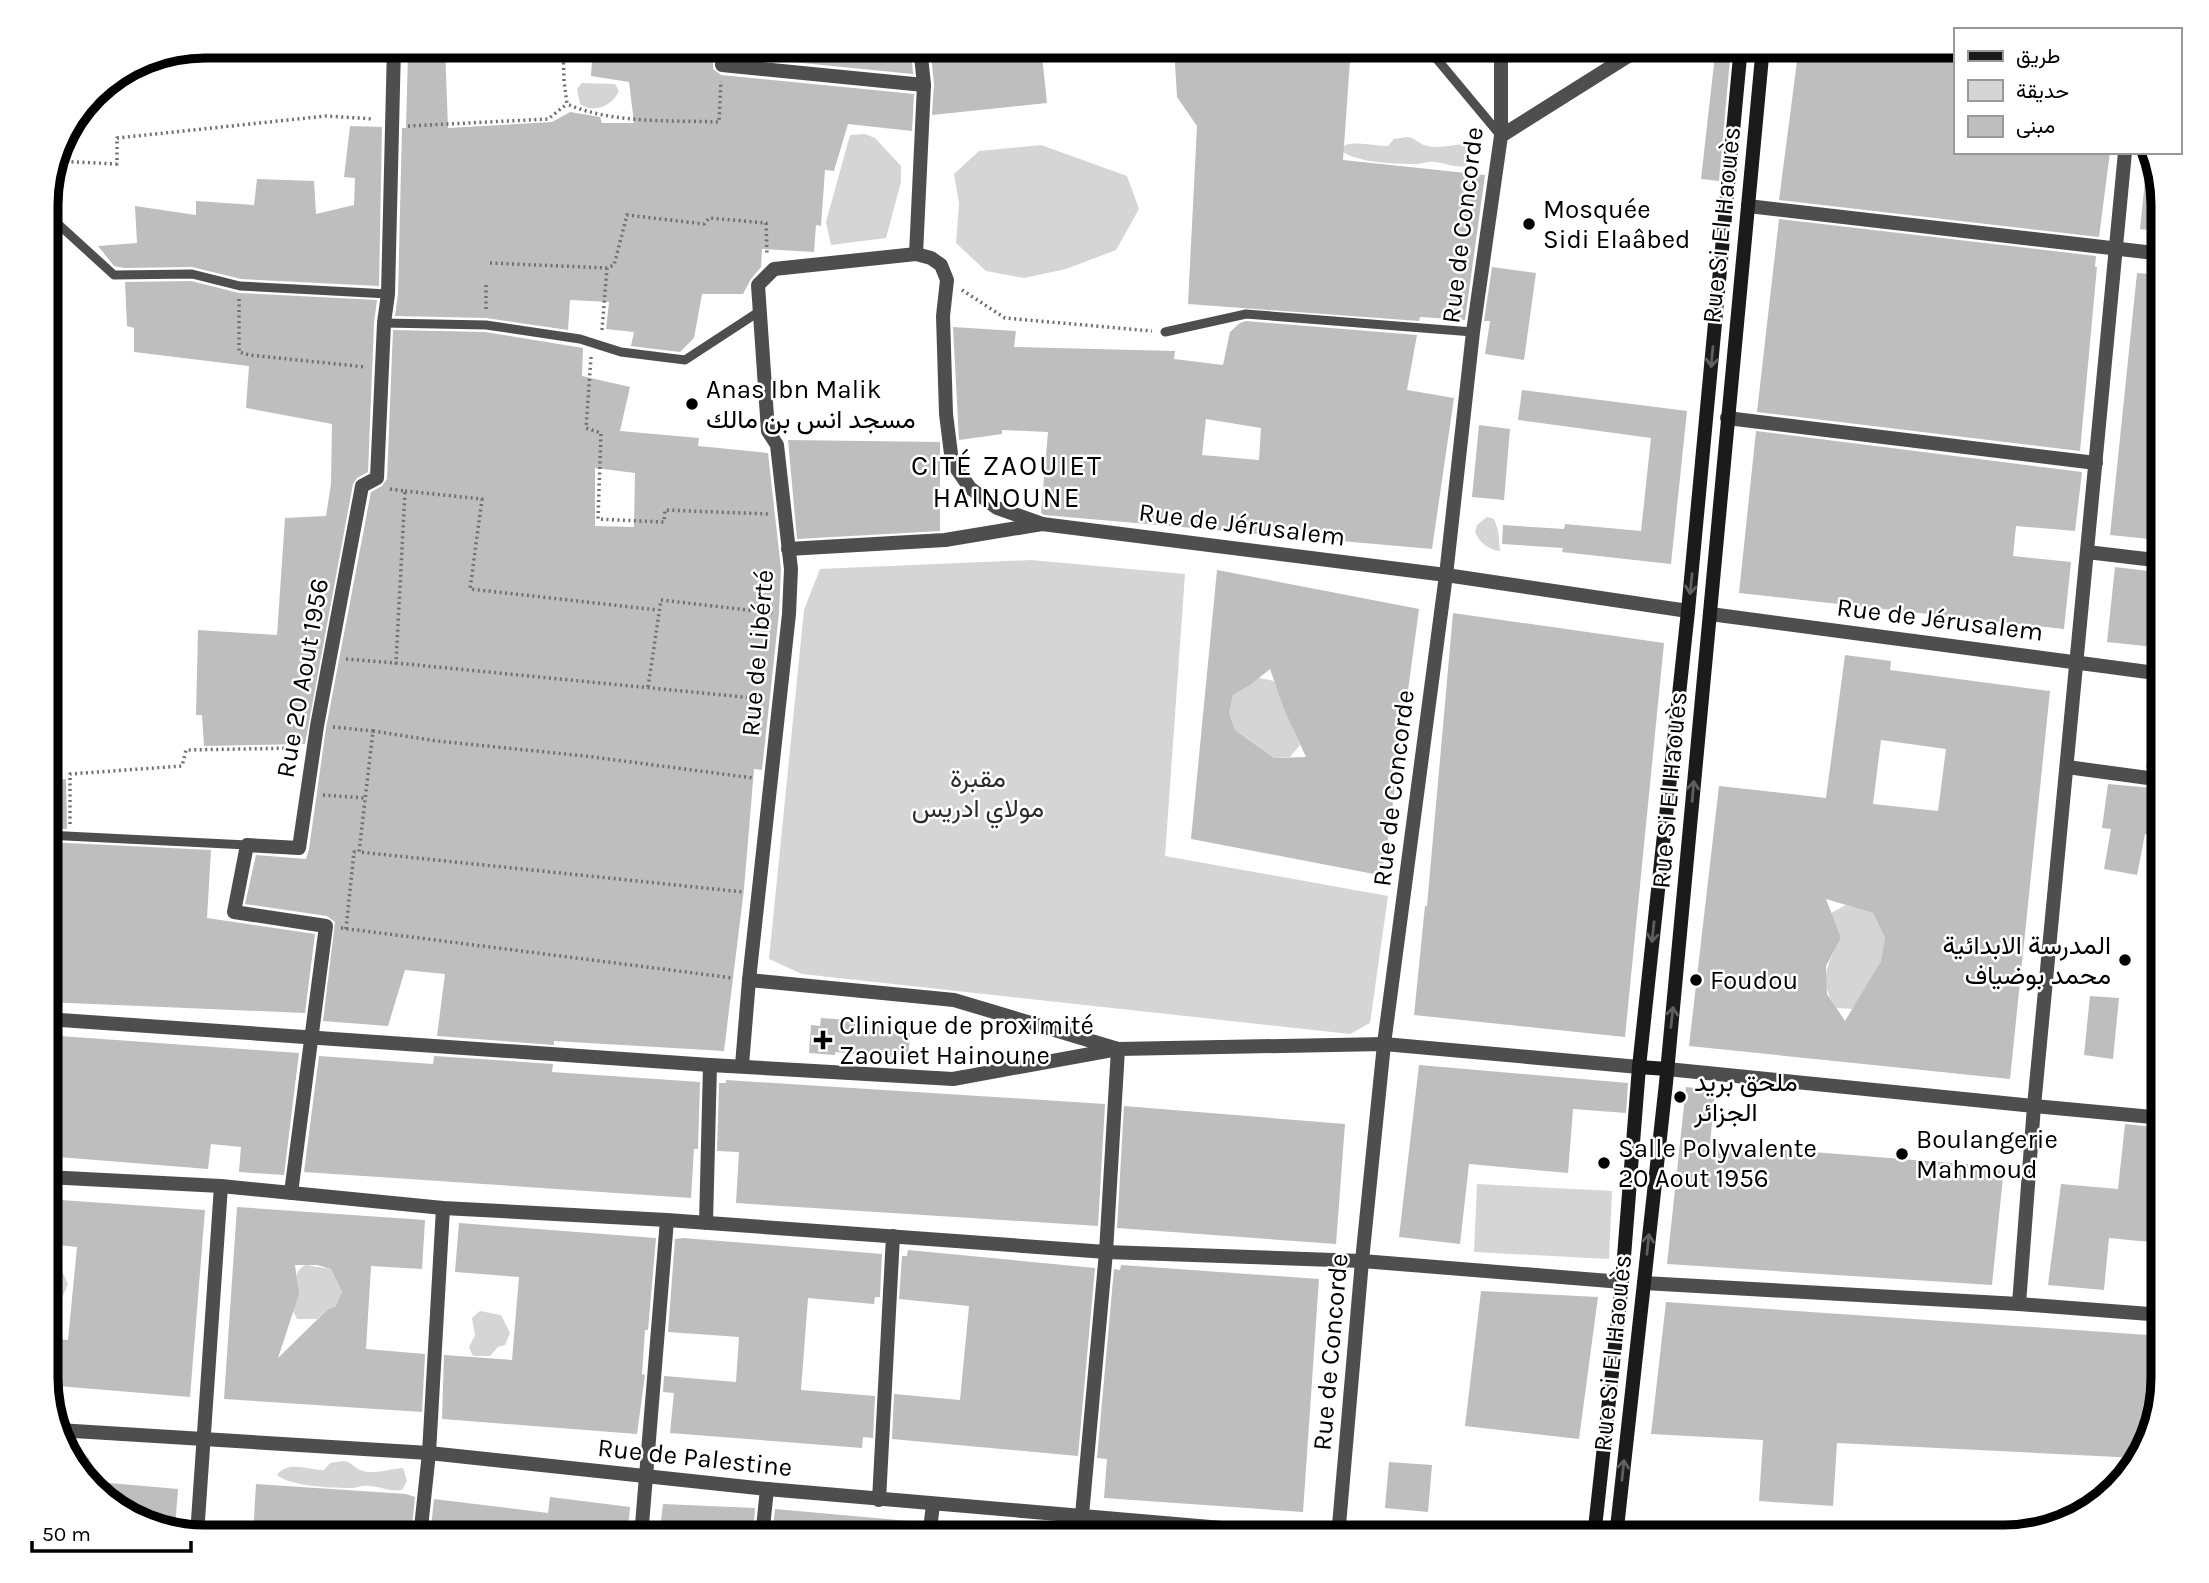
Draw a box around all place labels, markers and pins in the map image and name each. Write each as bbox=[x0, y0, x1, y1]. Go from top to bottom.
place label: Mosquée Sidi Elaâbed bbox=[1543, 194, 1690, 255]
marker: Mosquée Sidi Elaâbed bbox=[1521, 216, 1537, 232]
place label: Anas Ibn Malik مسجد انس بن مالك bbox=[706, 374, 916, 435]
marker: Anas Ibn Malik مسجد انس بن مالك bbox=[684, 396, 700, 412]
place label: المدرسة الابدائية محمد بوضياف bbox=[1943, 930, 2111, 991]
marker: المدرسة الابدائية محمد بوضياف bbox=[2117, 952, 2133, 968]
place label: Foudou bbox=[1710, 965, 1798, 996]
marker: Foudou bbox=[1688, 972, 1704, 988]
place label: Clinique de proximité Zaouiet Hainoune bbox=[839, 1010, 1094, 1071]
marker: Clinique de proximité Zaouiet Hainoune bbox=[813, 1030, 833, 1050]
place label: ملحق بريد الجزائر bbox=[1693, 1067, 1798, 1128]
marker: ملحق بريد الجزائر bbox=[1672, 1089, 1688, 1105]
place label: Boulangerie Mahmoud bbox=[1916, 1124, 2058, 1185]
place label: Salle Polyvalente 20 Aout 1956 bbox=[1618, 1133, 1817, 1194]
marker: Boulangerie Mahmoud bbox=[1894, 1146, 1910, 1162]
marker: Salle Polyvalente 20 Aout 1956 bbox=[1596, 1155, 1612, 1171]

